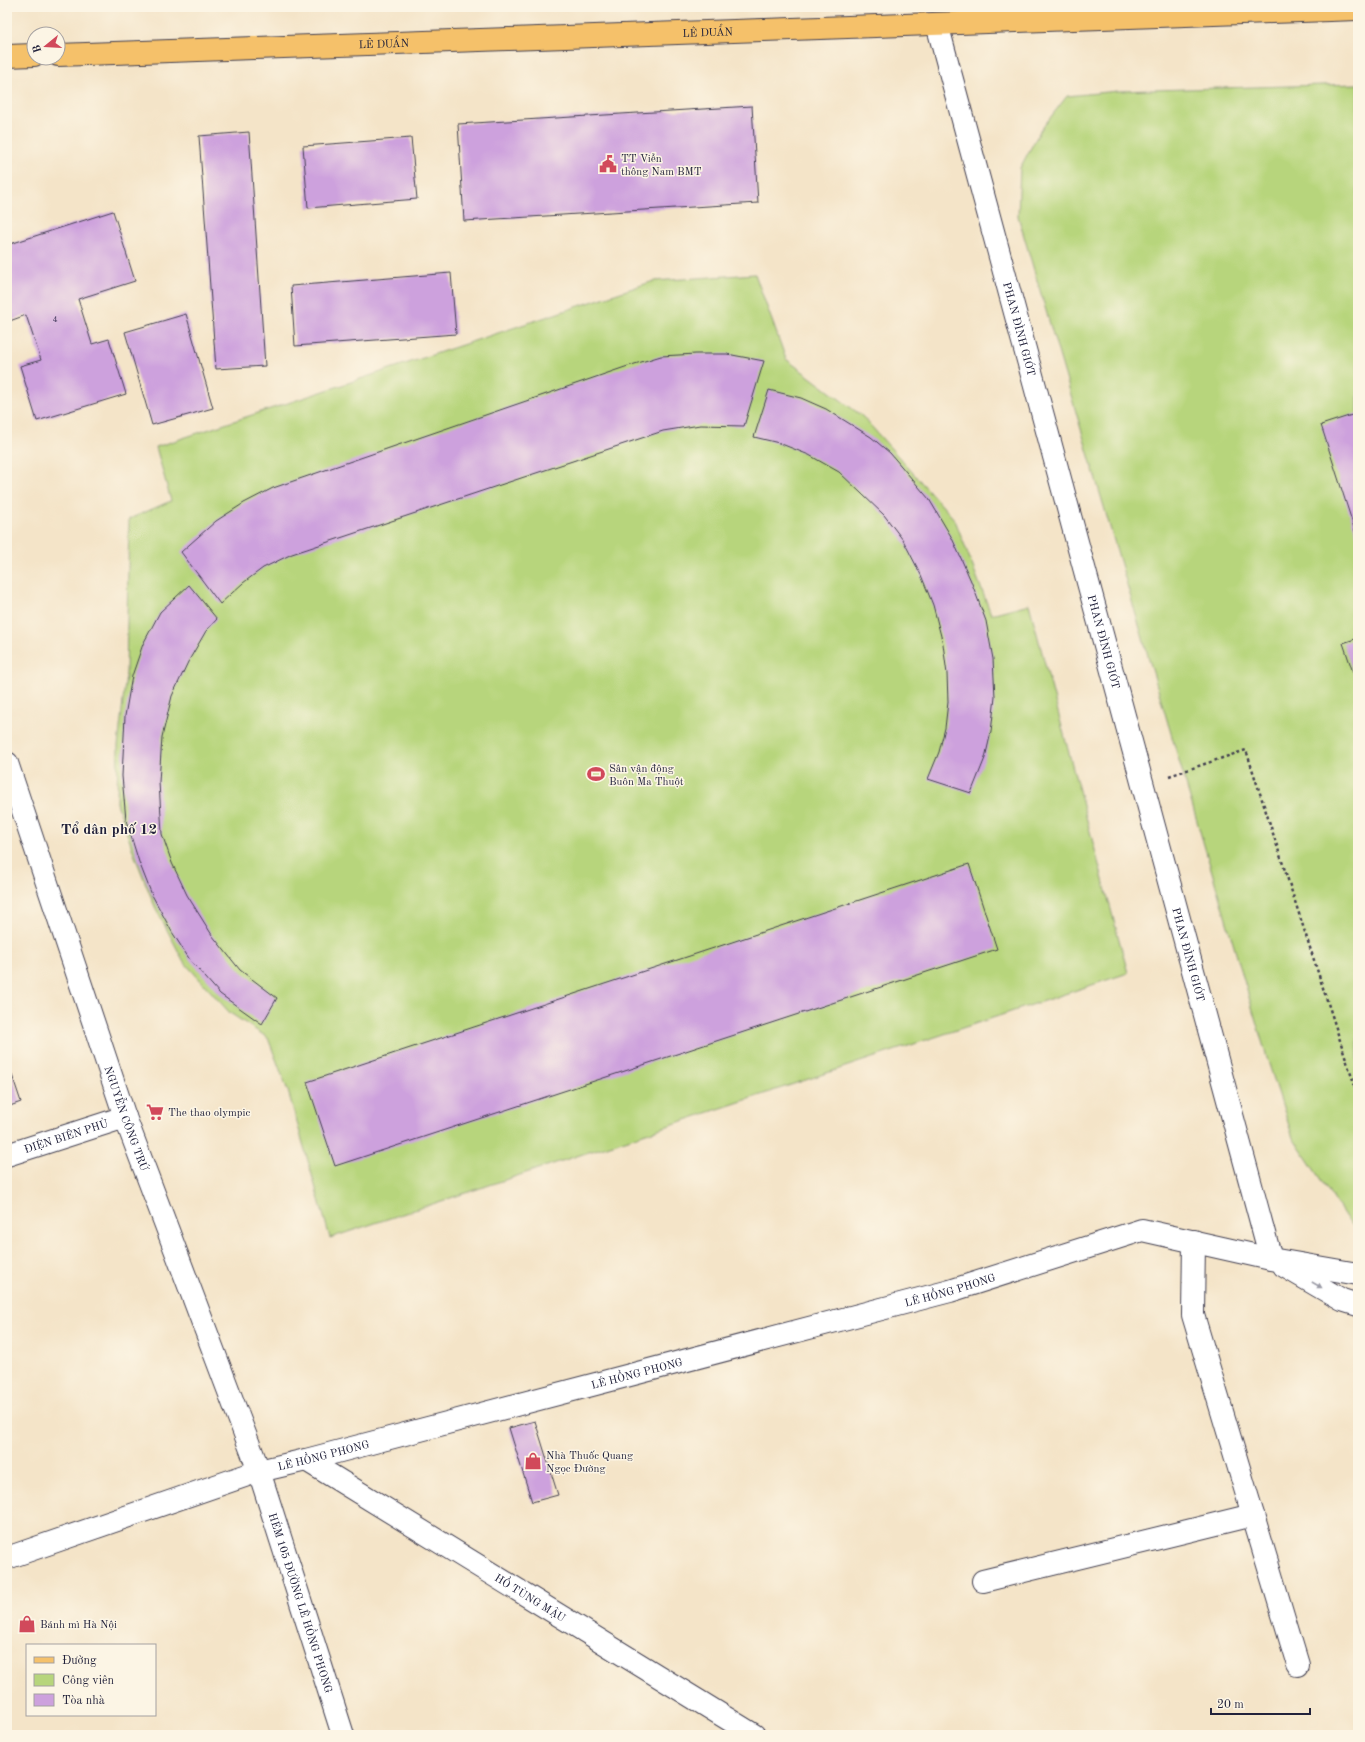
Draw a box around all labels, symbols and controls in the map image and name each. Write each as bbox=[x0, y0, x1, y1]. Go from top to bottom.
street label: LÊ DUẨN bbox=[682, 23, 734, 40]
north arrow bbox=[26, 26, 66, 66]
street label: LÊ DUẨN bbox=[358, 35, 410, 51]
text: B bbox=[31, 43, 44, 54]
place label: TT Viễn thông Nam BMT bbox=[621, 153, 702, 178]
public building icon: TT Viễn thông Nam BMT bbox=[598, 154, 618, 174]
street label: PHAN ĐÌNH GIÓT bbox=[1000, 281, 1036, 378]
house number: 4 bbox=[52, 315, 58, 324]
street label: PHAN ĐÌNH GIÓT bbox=[1085, 594, 1121, 691]
sports icon: Sân vận động Buôn Ma Thuột bbox=[586, 764, 606, 784]
place label: Sân vận động Buôn Ma Thuột bbox=[609, 764, 684, 788]
district label: Tổ dân phố 12 bbox=[61, 821, 157, 838]
street label: PHAN ĐÌNH GIÓT bbox=[1169, 907, 1205, 1003]
street label: NGUYỄN CÔNG TRỨ bbox=[101, 1065, 151, 1173]
supermarket icon: The thao olympic bbox=[145, 1102, 165, 1122]
place label: The thao olympic bbox=[168, 1108, 250, 1119]
street label: ĐIỆN BIÊN PHỦ bbox=[23, 1116, 110, 1156]
street label: LÊ HỒNG PHONG bbox=[904, 1273, 997, 1310]
one-way arrow bbox=[1311, 1282, 1323, 1289]
street label: LÊ HỒNG PHONG bbox=[590, 1357, 684, 1392]
street label: LÊ HỒNG PHONG bbox=[277, 1440, 371, 1473]
place label: Nhà Thuốc Quang Ngọc Đường bbox=[546, 1450, 633, 1475]
shop icon: Nhà Thuốc Quang Ngọc Đường bbox=[523, 1451, 543, 1471]
street label: HẺM 105 ĐƯỜNG LÊ HỒNG PHONG bbox=[266, 1512, 333, 1695]
street label: HỒ TÙNG MẬU bbox=[492, 1573, 567, 1625]
shop icon: Bánh mì Hà Nội bbox=[17, 1614, 37, 1634]
place label: Bánh mì Hà Nội bbox=[40, 1620, 117, 1631]
legend bbox=[26, 1644, 156, 1716]
text: Đường bbox=[62, 1655, 97, 1667]
text: Công viên bbox=[62, 1675, 114, 1687]
scale bar bbox=[1211, 1690, 1310, 1716]
text: Tòa nhà bbox=[62, 1695, 105, 1707]
text: 20 m bbox=[1217, 1699, 1244, 1711]

